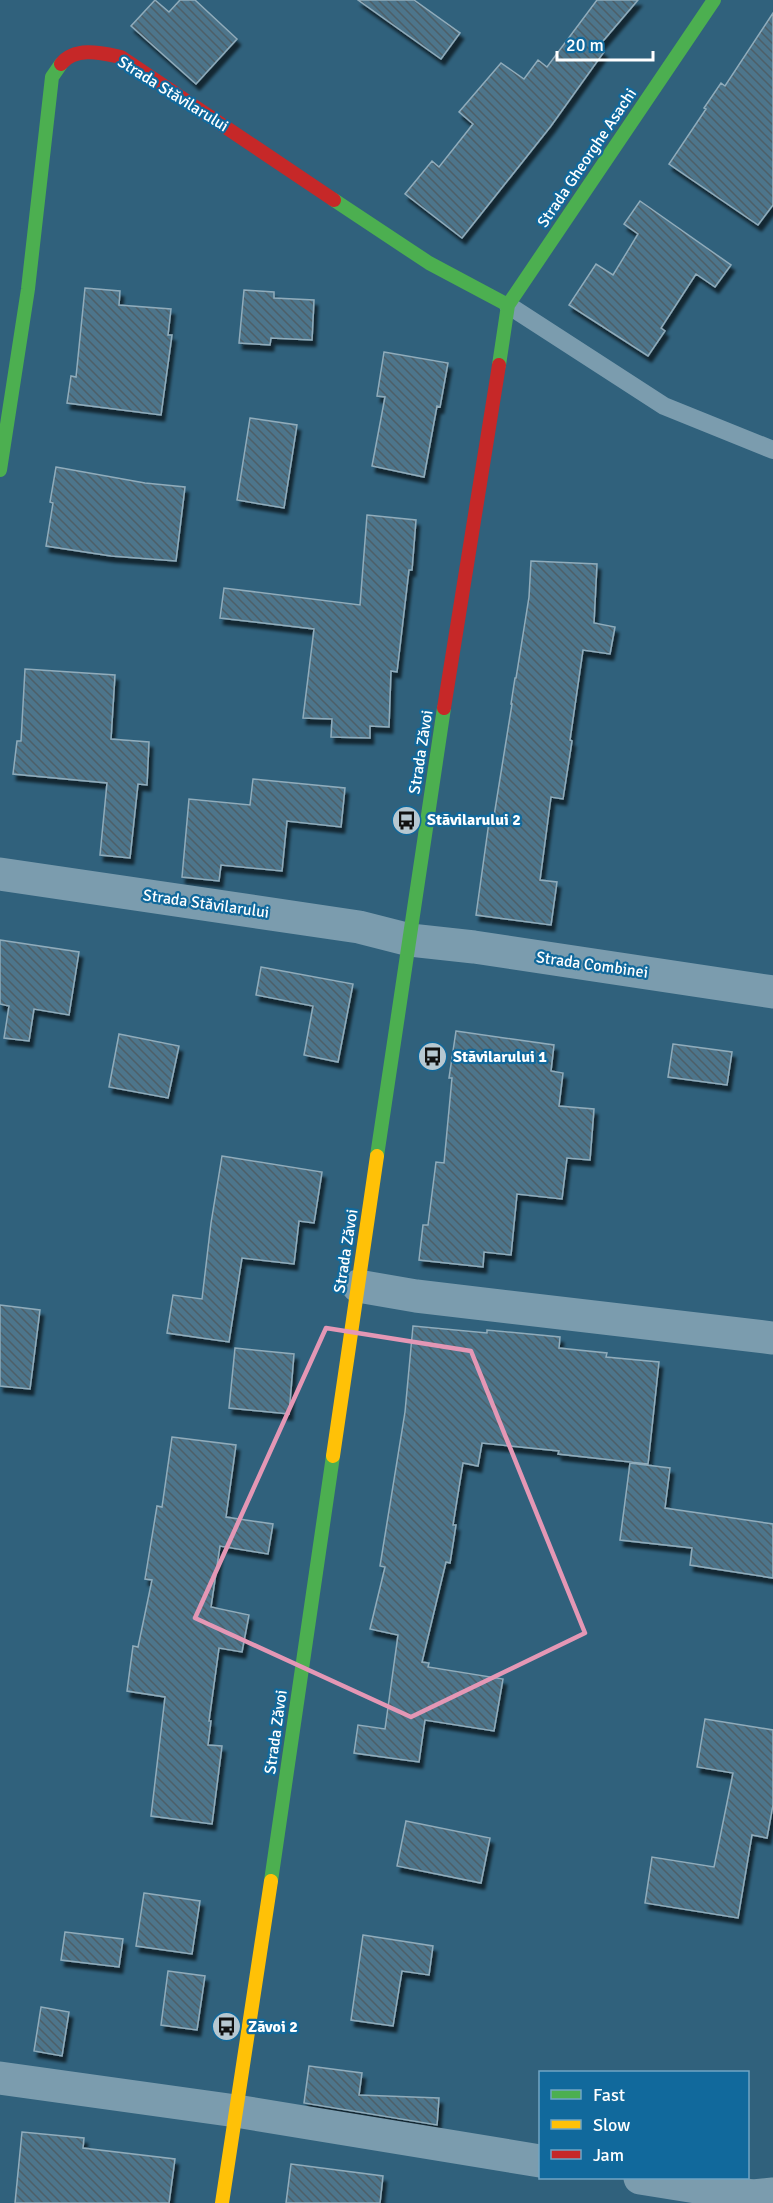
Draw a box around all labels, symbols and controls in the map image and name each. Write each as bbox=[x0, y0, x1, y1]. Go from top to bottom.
scale bar bbox=[557, 24, 653, 62]
text: 20 m bbox=[566, 34, 604, 56]
street label: Strada Stăvilarului bbox=[114, 52, 232, 136]
street label: Strada Gheorghe Asachi bbox=[533, 85, 641, 231]
street label: Strada Zăvoi bbox=[404, 709, 438, 795]
bus stop icon: Stăvilarului 2 bbox=[390, 804, 422, 836]
place label: Stăvilarului 2 bbox=[427, 810, 521, 830]
street label: Strada Stăvilarului bbox=[142, 885, 270, 923]
street label: Strada Combinei bbox=[535, 947, 649, 983]
bus stop icon: Stăvilarului 1 bbox=[416, 1041, 448, 1073]
place label: Stăvilarului 1 bbox=[453, 1047, 547, 1067]
street label: Strada Zăvoi bbox=[329, 1208, 363, 1294]
street label: Strada Zăvoi bbox=[260, 1689, 292, 1775]
bus stop icon: Zăvoi 2 bbox=[211, 2011, 243, 2043]
place label: Zăvoi 2 bbox=[248, 2017, 298, 2037]
legend bbox=[539, 2071, 749, 2179]
text: Fast bbox=[593, 2084, 625, 2106]
text: Slow bbox=[593, 2114, 630, 2136]
text: Jam bbox=[593, 2144, 624, 2166]

